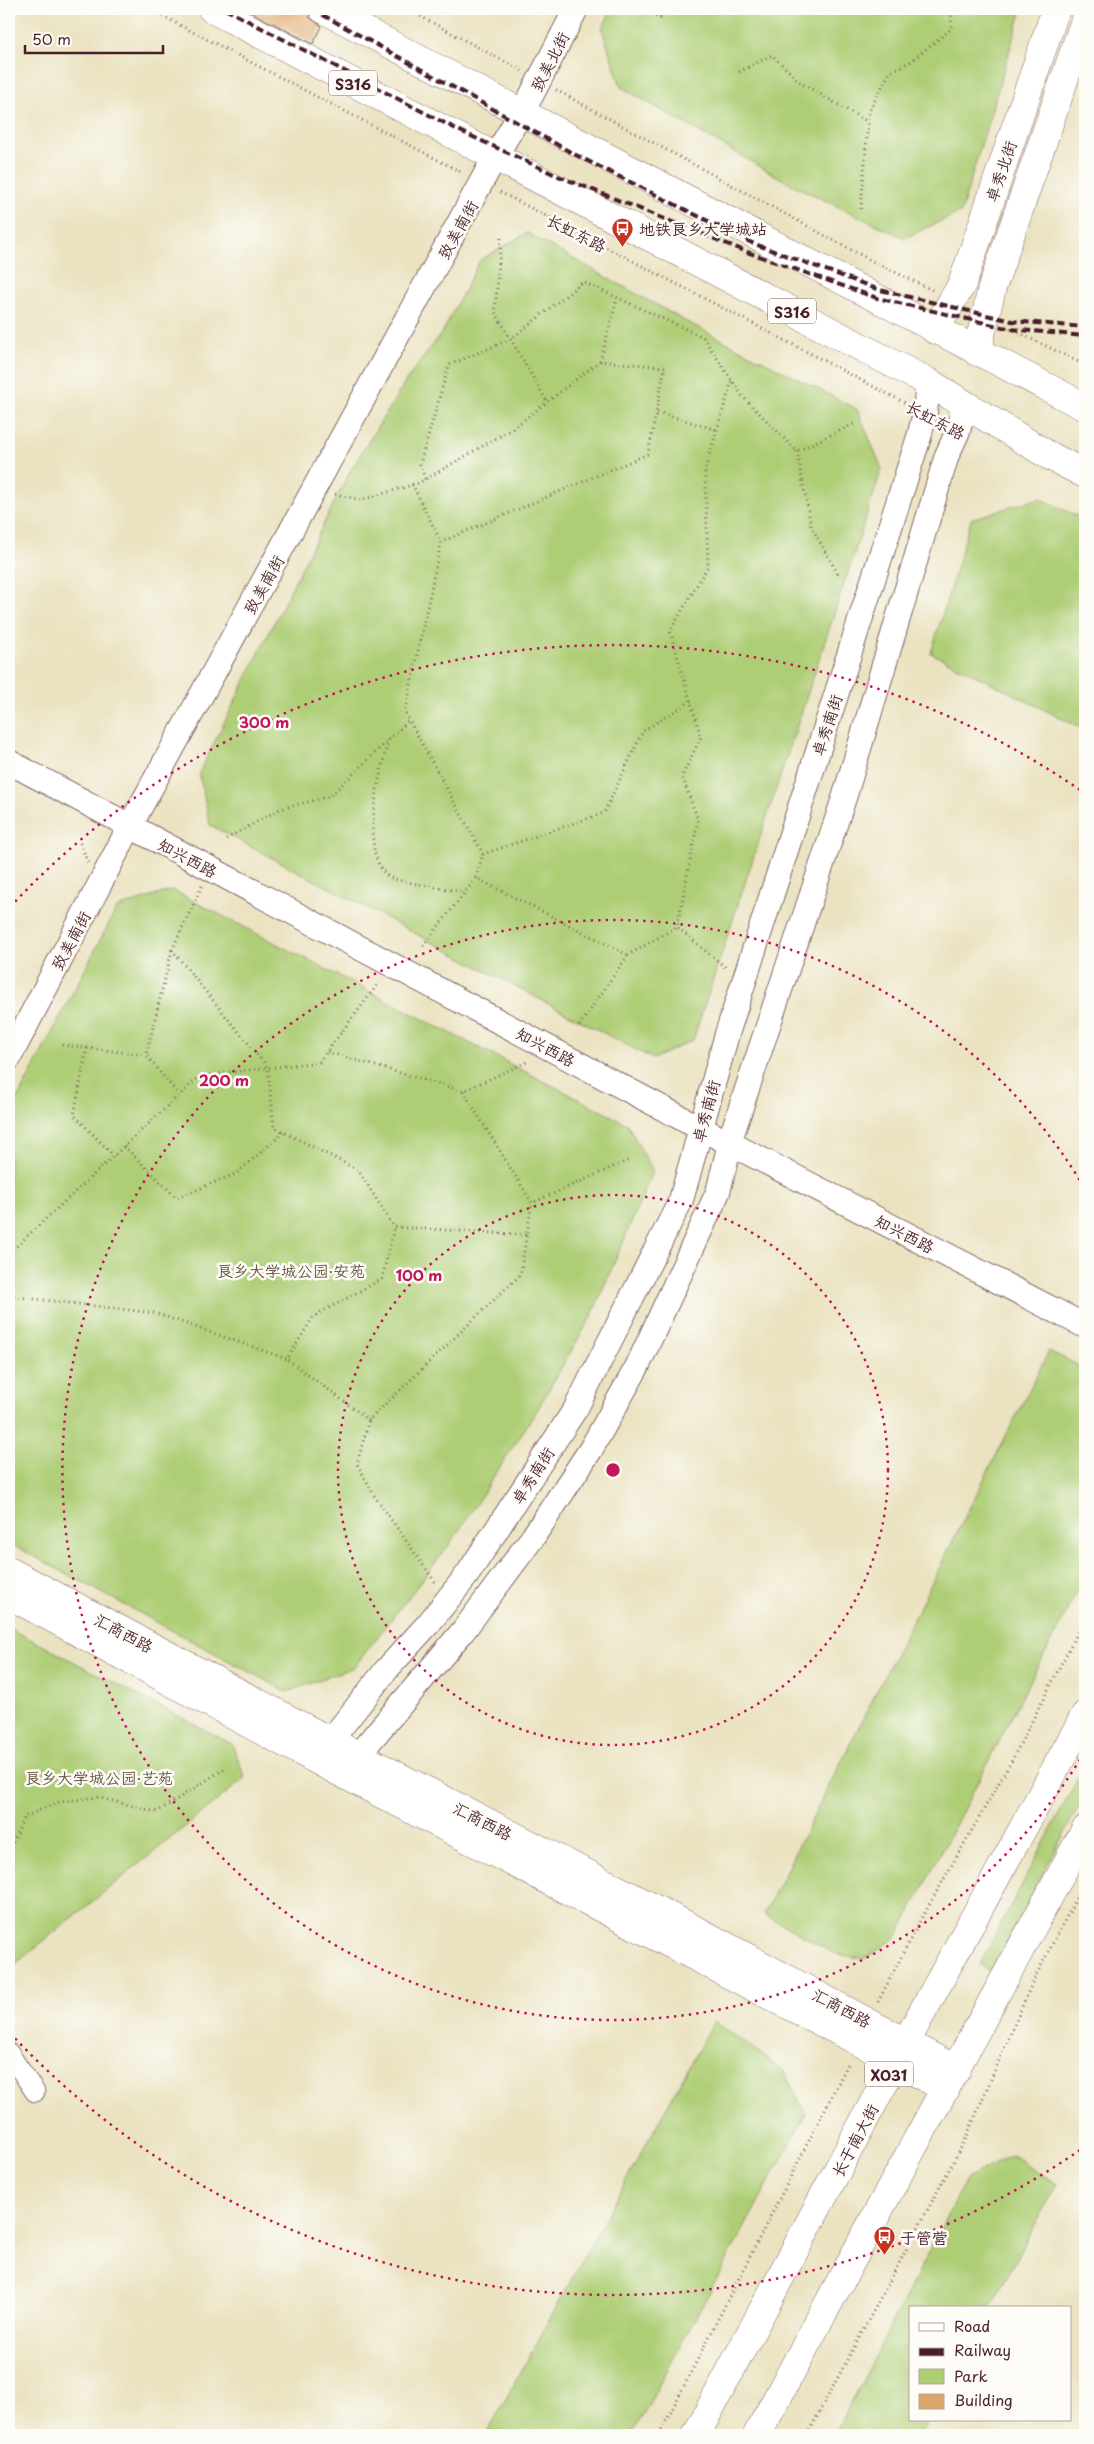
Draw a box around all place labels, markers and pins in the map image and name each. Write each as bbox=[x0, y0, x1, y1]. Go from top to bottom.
bus stop icon: 地铁良乡大学城站 bbox=[611, 216, 635, 247]
place label: 地铁良乡大学城站 bbox=[639, 216, 767, 240]
centre of rings bbox=[604, 1461, 622, 1479]
bus stop icon: 于管营 bbox=[872, 2225, 896, 2256]
place label: 于管营 bbox=[900, 2225, 948, 2249]

